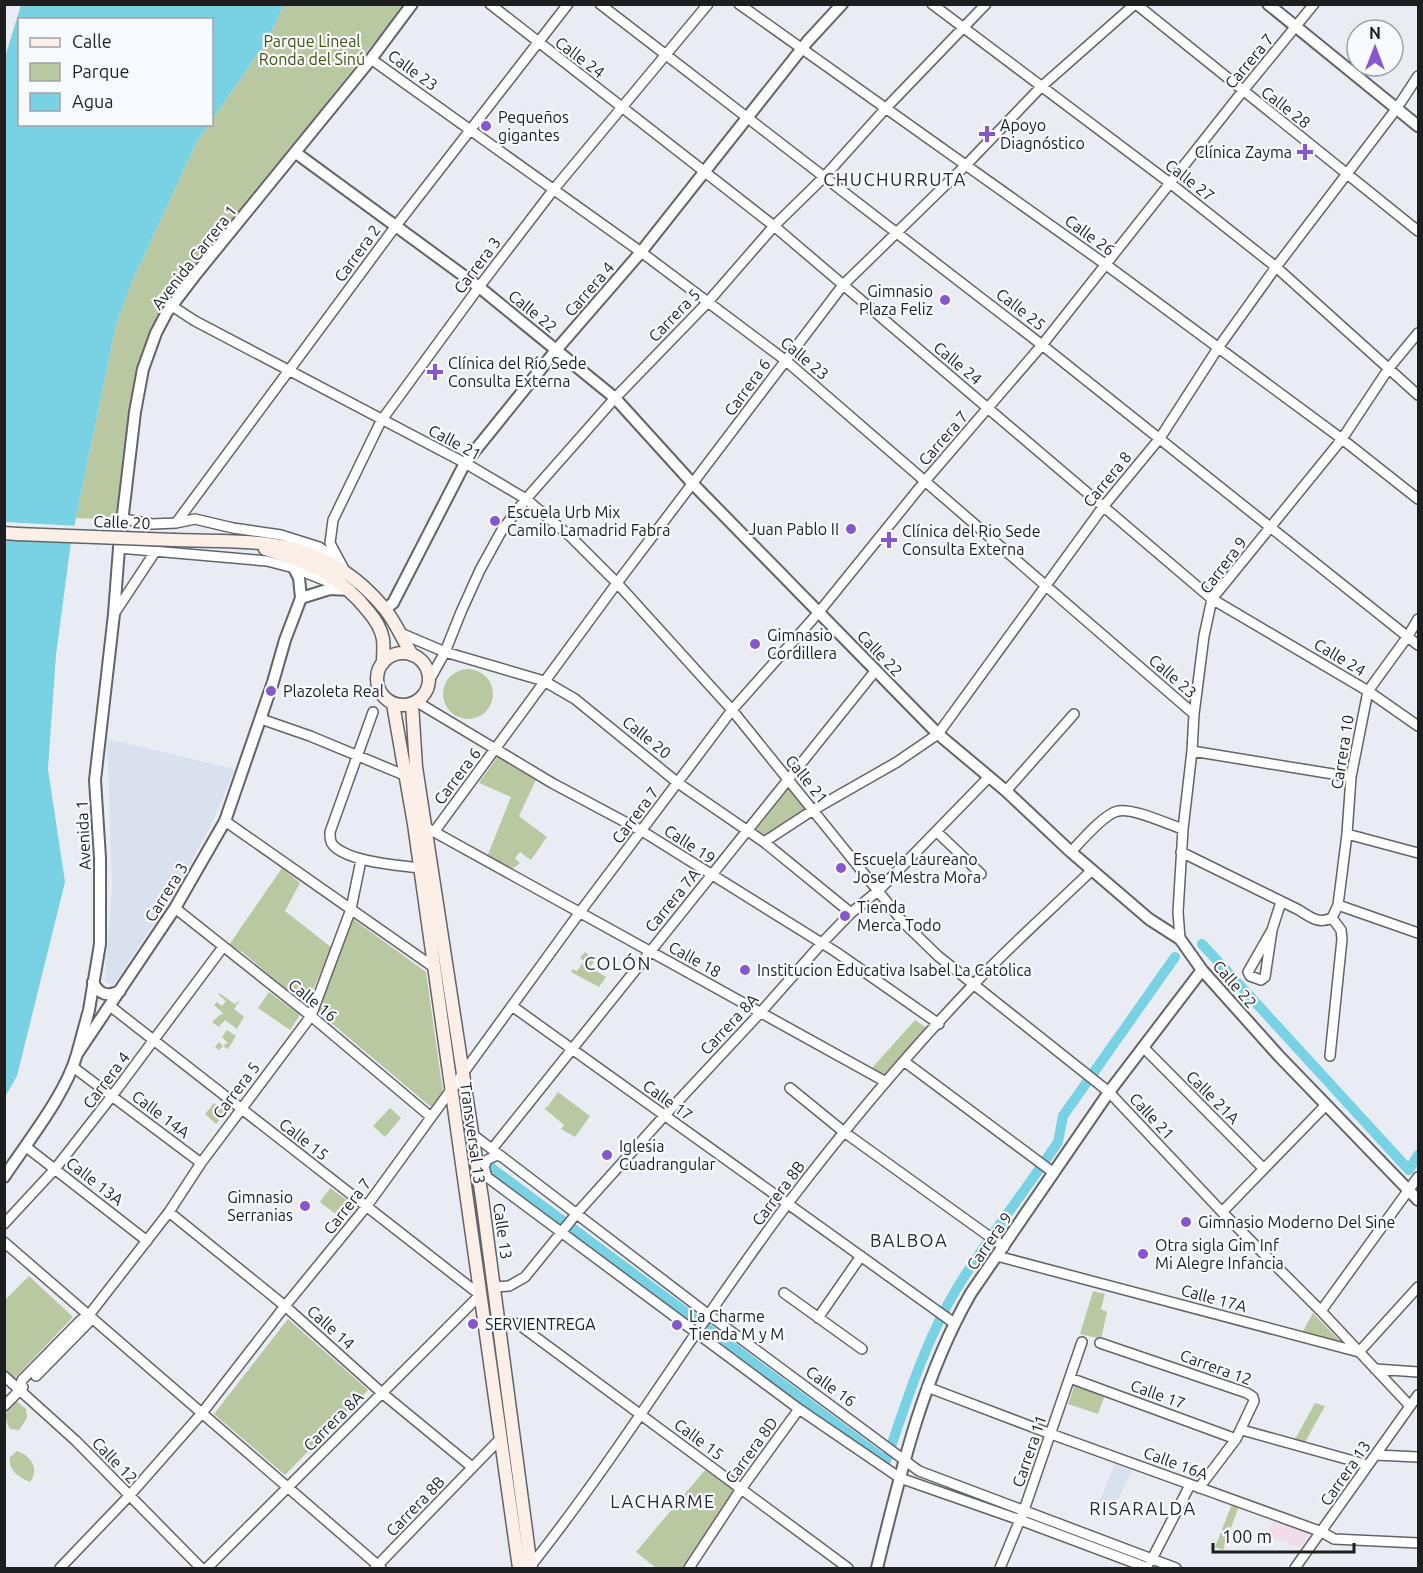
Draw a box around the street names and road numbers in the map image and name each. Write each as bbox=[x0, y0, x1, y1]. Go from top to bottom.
street label: Carrera 7 bbox=[1221, 30, 1277, 92]
street label: Calle 24 bbox=[552, 33, 608, 81]
street label: Calle 23 bbox=[385, 46, 441, 94]
street label: Calle 28 bbox=[1258, 82, 1314, 132]
street label: Calle 27 bbox=[1162, 155, 1218, 205]
street label: Avenida Carrera 1 bbox=[148, 201, 240, 313]
street label: Calle 26 bbox=[1062, 211, 1118, 259]
street label: Carrera 2 bbox=[330, 221, 384, 285]
street label: Carrera 3 bbox=[450, 233, 504, 297]
street label: Carrera 4 bbox=[561, 258, 617, 320]
street label: Calle 25 bbox=[993, 284, 1049, 334]
street label: Carrera 5 bbox=[645, 285, 703, 345]
street label: Calle 22 bbox=[505, 286, 561, 336]
street label: Calle 23 bbox=[777, 333, 833, 383]
street label: Calle 24 bbox=[930, 338, 986, 388]
street label: Carrera 6 bbox=[720, 355, 774, 419]
street label: Carrera 7 bbox=[915, 407, 971, 469]
street label: Calle 21 bbox=[426, 421, 484, 463]
street label: Carrera 8 bbox=[1079, 448, 1135, 510]
street label: Calle 20 bbox=[93, 512, 151, 532]
street label: Carrera 9 bbox=[1196, 533, 1250, 597]
street label: Calle 22 bbox=[854, 626, 906, 680]
street label: Calle 24 bbox=[1311, 635, 1369, 679]
street label: Calle 23 bbox=[1146, 651, 1200, 701]
street label: Calle 20 bbox=[619, 712, 675, 762]
street label: Carrera 10 bbox=[1327, 714, 1357, 790]
street label: Carrera 6 bbox=[430, 744, 484, 808]
street label: Calle 21 bbox=[782, 751, 832, 807]
street label: Carrera 7 bbox=[608, 783, 662, 847]
street label: Avenida 1 bbox=[72, 800, 94, 870]
street label: Calle 19 bbox=[661, 821, 719, 867]
street label: Carrera 3 bbox=[141, 859, 191, 925]
street label: Carrera 7A bbox=[641, 864, 703, 935]
street label: Calle 18 bbox=[666, 937, 724, 981]
street label: Calle 22 bbox=[1210, 957, 1260, 1011]
street label: Calle 16 bbox=[285, 975, 341, 1025]
street label: Carrera 8A bbox=[696, 990, 762, 1058]
street label: Carrera 4 bbox=[79, 1048, 133, 1112]
street label: Carrera 5 bbox=[209, 1058, 263, 1122]
street label: Calle 21A bbox=[1183, 1067, 1244, 1128]
street label: Calle 17 bbox=[640, 1076, 696, 1124]
street label: Transversal 13 bbox=[457, 1081, 489, 1185]
street label: Calle 14A bbox=[129, 1087, 194, 1142]
street label: Calle 21 bbox=[1126, 1089, 1178, 1143]
street label: Calle 15 bbox=[276, 1114, 332, 1164]
street label: Calle 13A bbox=[63, 1153, 128, 1209]
street label: Carrera 8B bbox=[748, 1157, 808, 1229]
street label: Carrera 7 bbox=[320, 1174, 374, 1238]
street label: Calle 13 bbox=[490, 1202, 516, 1260]
street label: Carrera 9 bbox=[963, 1209, 1015, 1273]
street label: Calle 17A bbox=[1179, 1281, 1249, 1316]
street label: Calle 14 bbox=[304, 1301, 358, 1353]
street label: Carrera 12 bbox=[1178, 1346, 1254, 1388]
street label: Calle 16 bbox=[803, 1362, 859, 1410]
street label: Calle 17 bbox=[1128, 1376, 1188, 1412]
street label: Carrera 8A bbox=[300, 1387, 367, 1454]
street label: Carrera 8D bbox=[721, 1413, 781, 1487]
street label: Carrera 11 bbox=[1008, 1413, 1050, 1489]
street label: Calle 15 bbox=[671, 1415, 727, 1463]
street label: Calle 12 bbox=[89, 1433, 141, 1487]
street label: Carrera 13 bbox=[1316, 1437, 1374, 1509]
street label: Calle 16A bbox=[1141, 1443, 1211, 1483]
street label: Carrera 8B bbox=[382, 1472, 448, 1540]

